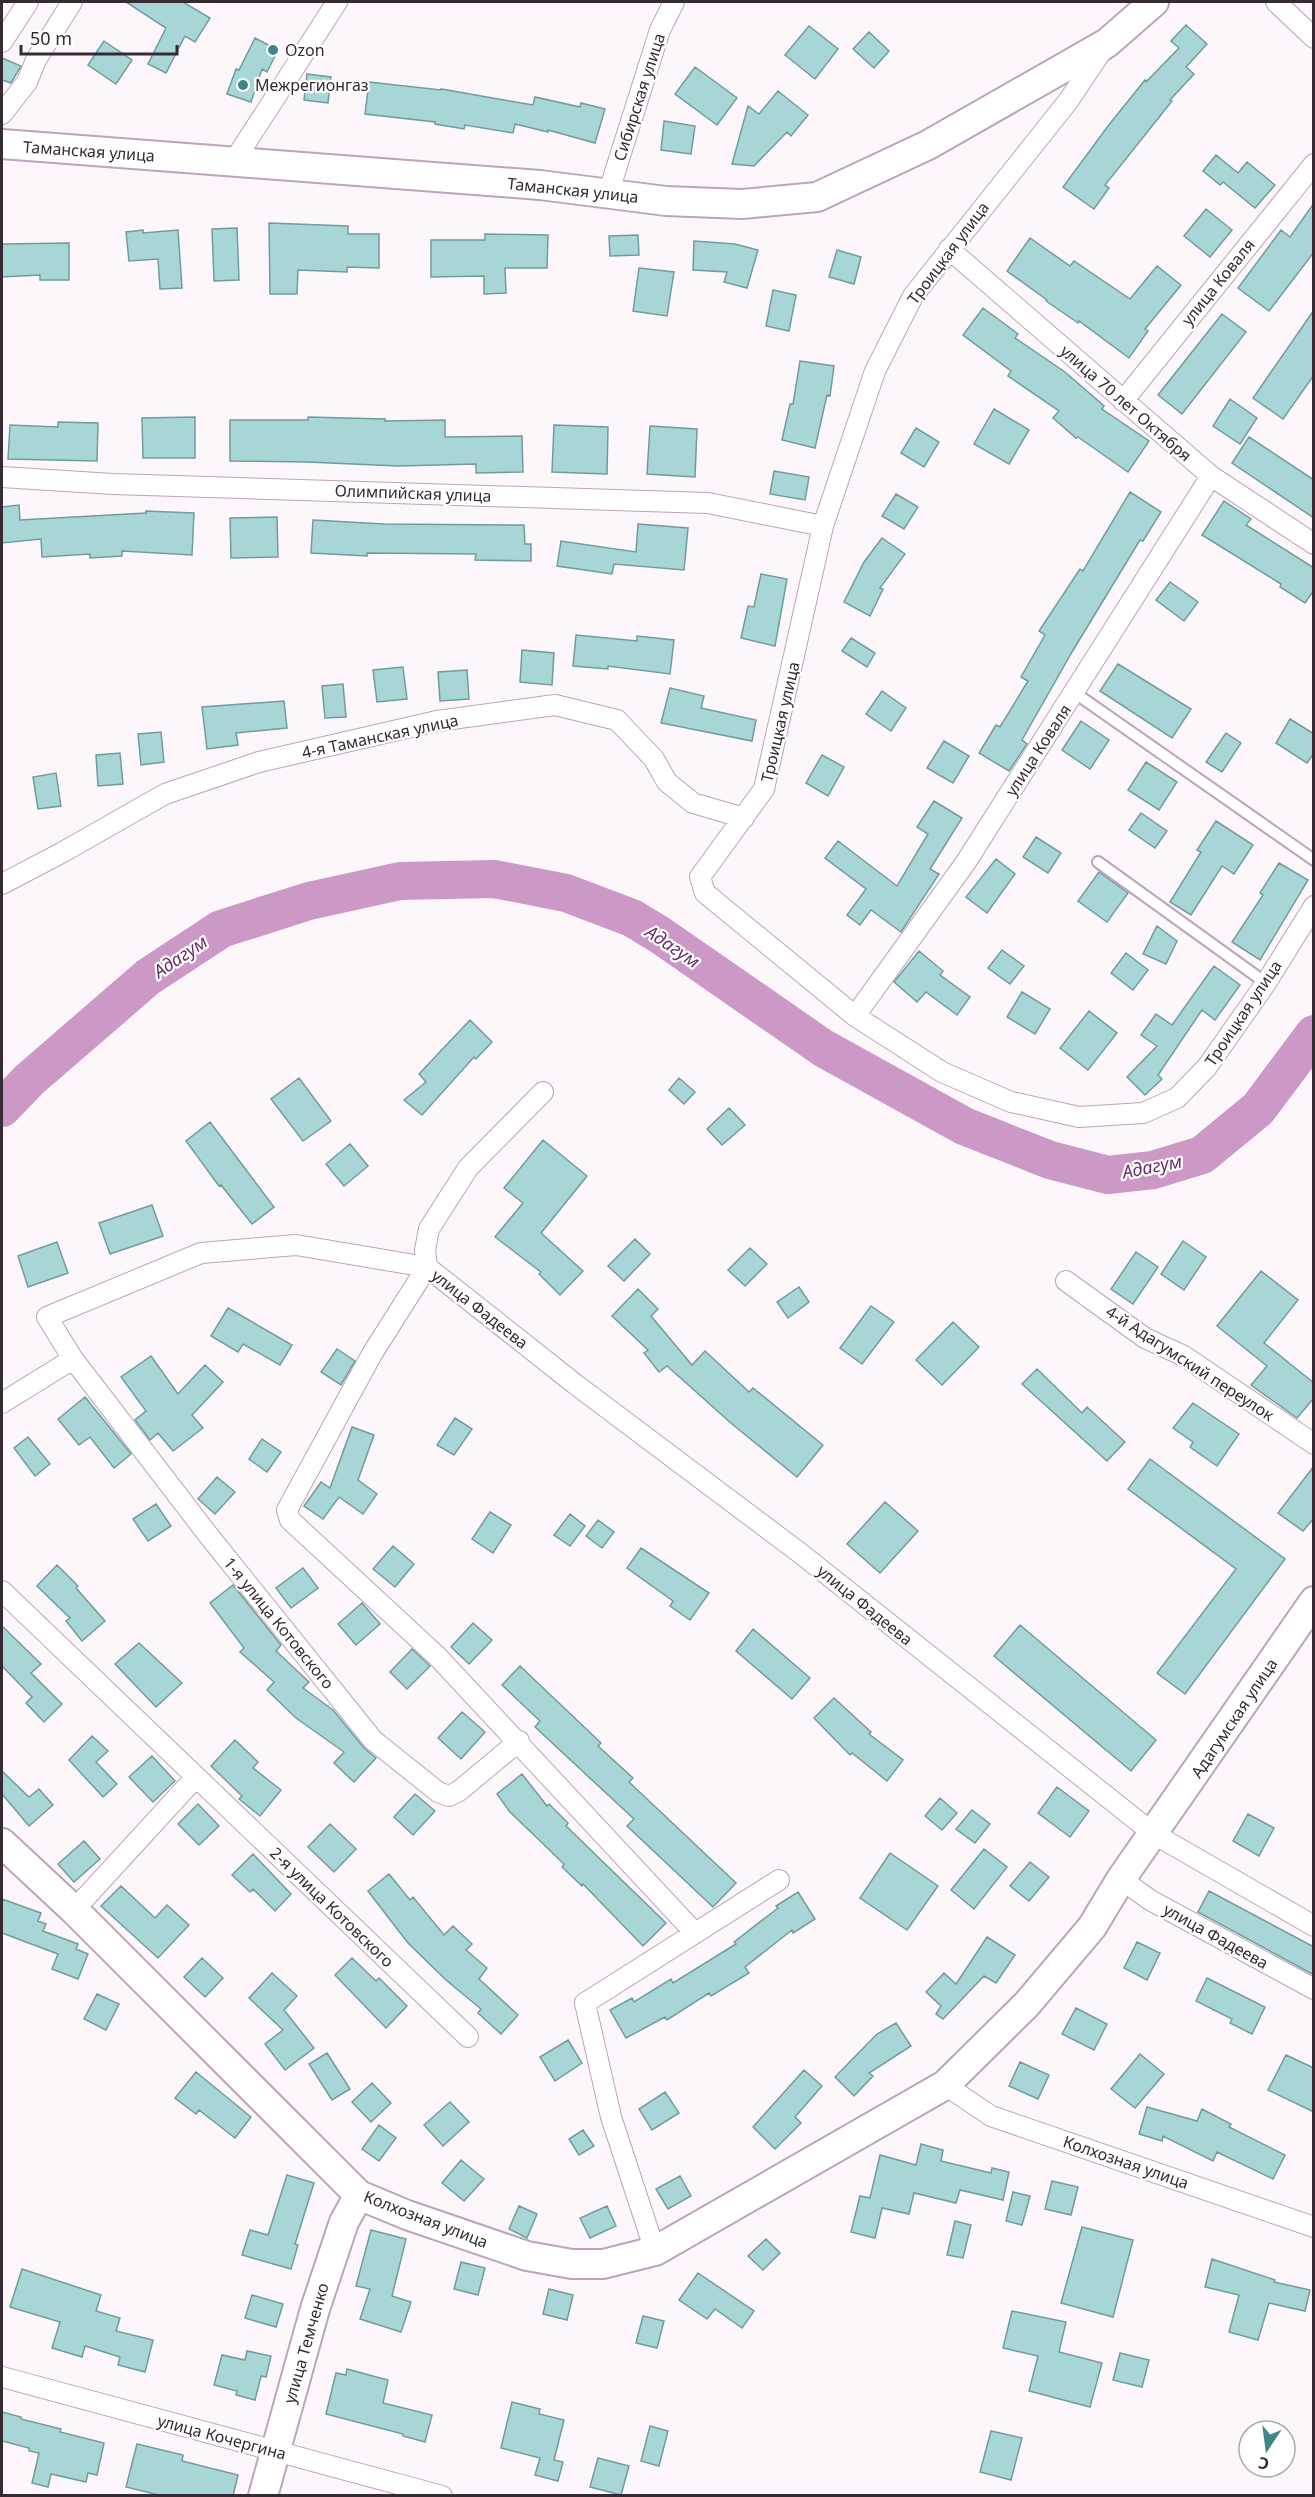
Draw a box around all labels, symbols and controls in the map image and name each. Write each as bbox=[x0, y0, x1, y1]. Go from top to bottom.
scale bar bbox=[21, 18, 177, 56]
text: 50 m bbox=[30, 26, 72, 50]
street label: Сибирская улица bbox=[608, 30, 670, 164]
place label: Ozon bbox=[285, 39, 325, 61]
marker: Ozon bbox=[266, 43, 280, 57]
place label: Межрегионгаз bbox=[255, 74, 369, 96]
marker: Межрегионгаз bbox=[236, 78, 250, 92]
street label: Таманская улица bbox=[22, 135, 156, 167]
street label: Таманская улица bbox=[506, 172, 640, 208]
street label: Троицкая улица bbox=[902, 197, 994, 309]
street label: улица Коваля bbox=[1176, 234, 1260, 330]
street label: улица 70 лет Октября bbox=[1056, 340, 1196, 466]
street label: Олимпийская улица bbox=[334, 479, 492, 507]
street label: Троицкая улица bbox=[755, 660, 805, 784]
street label: улица Коваля bbox=[1000, 700, 1076, 800]
street label: 4-я Таманская улица bbox=[300, 709, 460, 763]
water label: Адагум bbox=[640, 918, 705, 973]
water label: Адагум bbox=[147, 929, 212, 984]
street label: Троицкая улица bbox=[1199, 956, 1287, 1070]
water label: Адагум bbox=[1118, 1148, 1184, 1184]
street label: улица Фадеева bbox=[427, 1264, 533, 1354]
street label: 4-й Адагумский переулок bbox=[1102, 1300, 1279, 1426]
street label: 1-я улица Котовского bbox=[219, 1552, 339, 1694]
street label: улица Фадеева bbox=[813, 1560, 917, 1650]
street label: Адагумская улица bbox=[1186, 1654, 1282, 1782]
street label: 2-я улица Котовского bbox=[265, 1842, 399, 1972]
street label: улица Фадеева bbox=[1160, 1898, 1272, 1974]
street label: Колхозная улица bbox=[1060, 2130, 1192, 2194]
street label: Колхозная улица bbox=[361, 2185, 491, 2253]
street label: улица Темченко bbox=[278, 2280, 334, 2406]
street label: улица Кочергина bbox=[155, 2409, 289, 2465]
north arrow bbox=[1237, 2419, 1297, 2479]
text: С bbox=[1256, 2452, 1271, 2475]

